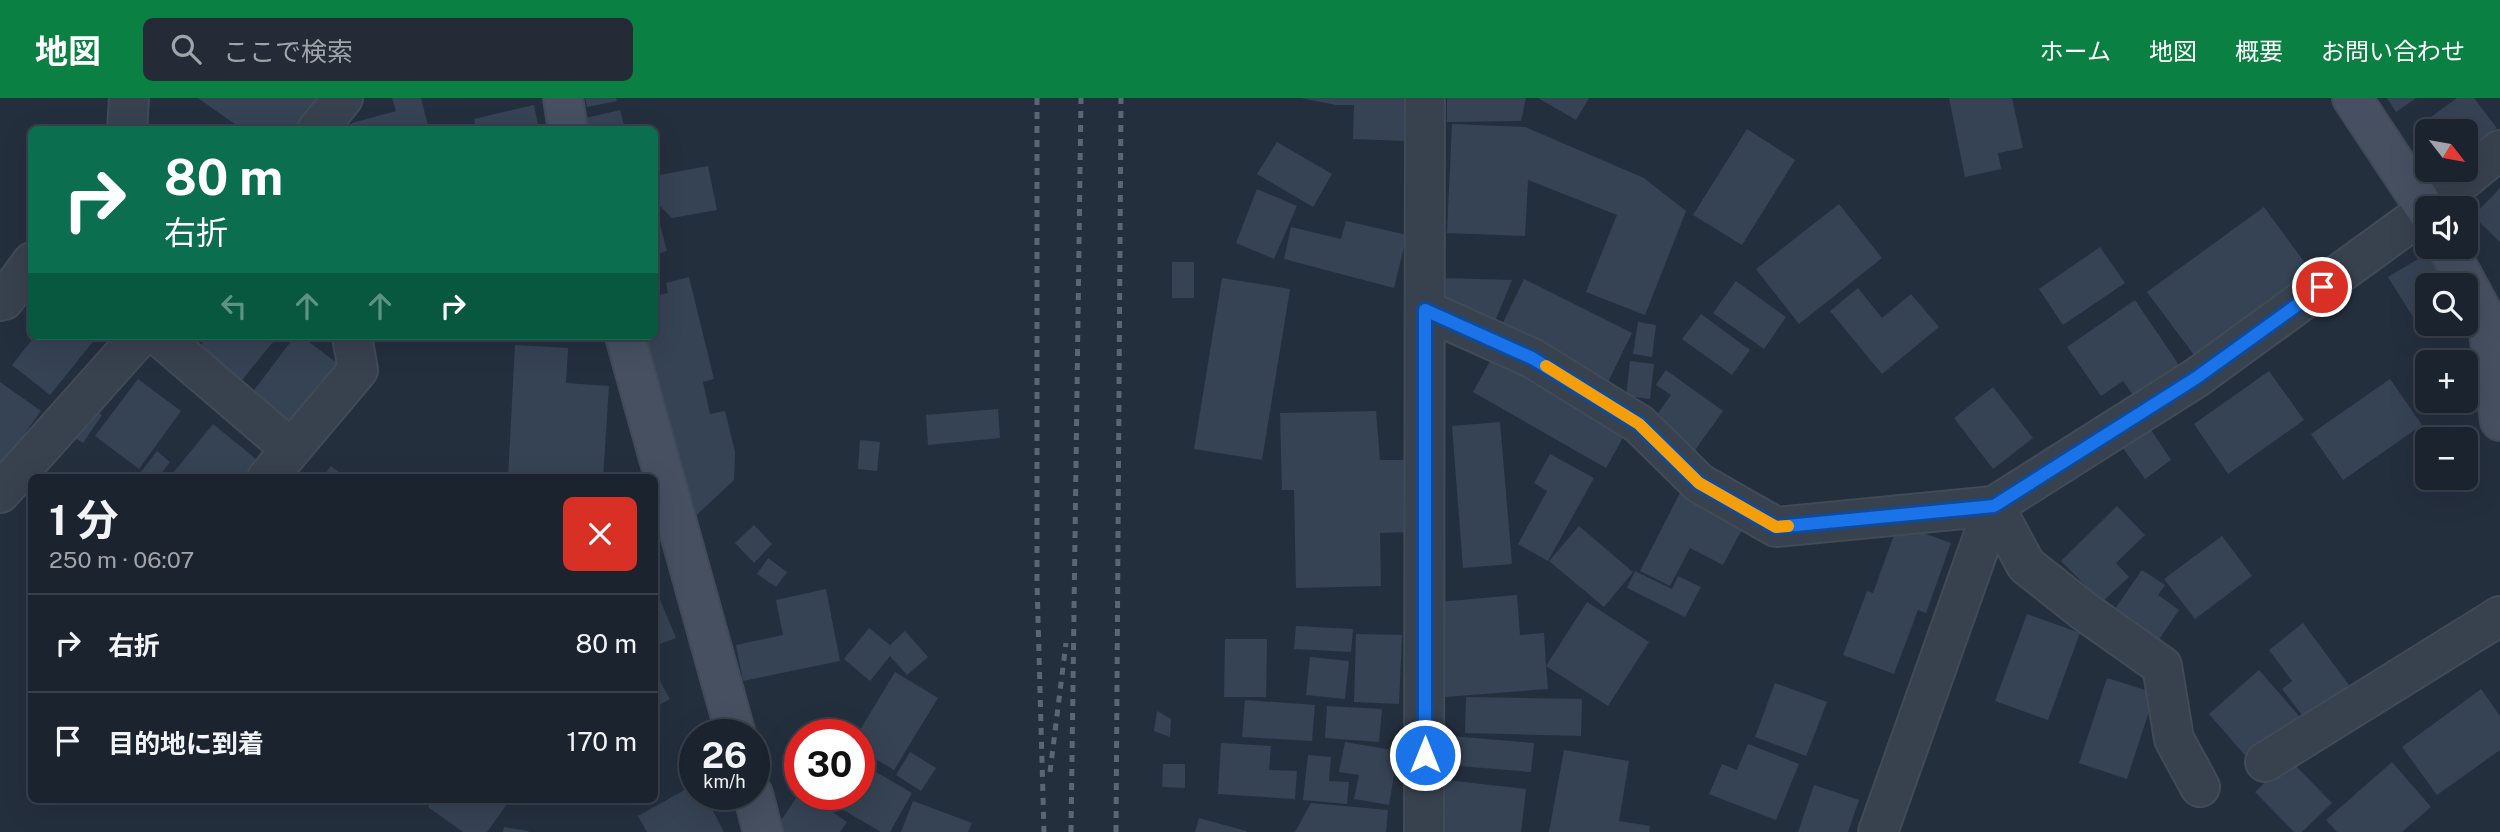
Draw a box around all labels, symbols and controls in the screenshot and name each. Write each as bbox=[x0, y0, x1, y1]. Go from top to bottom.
search box bbox=[143, 18, 633, 81]
icon: search bbox=[167, 30, 205, 68]
text: 地図 bbox=[35, 32, 101, 70]
text: ここで検索 bbox=[223, 36, 353, 67]
text: ホーム bbox=[2040, 37, 2111, 65]
text: 地図 bbox=[2149, 37, 2197, 65]
text: 概要 bbox=[2235, 37, 2283, 65]
text: お問い合わせ bbox=[2321, 37, 2465, 65]
north arrow bbox=[2415, 119, 2478, 182]
map controls bbox=[2415, 119, 2478, 490]
text: 80 m bbox=[164, 148, 283, 206]
icon: right bbox=[49, 154, 140, 245]
button: sound bbox=[2415, 196, 2478, 259]
text: 右折 bbox=[164, 214, 228, 251]
pin bbox=[2292, 257, 2352, 317]
icon: arrive bbox=[2303, 268, 2341, 306]
button: search bbox=[2415, 273, 2478, 336]
icon: left bbox=[215, 287, 253, 325]
icon: ahead bbox=[288, 287, 326, 325]
icon: ahead bbox=[361, 287, 399, 325]
icon: right bbox=[434, 287, 472, 325]
button: + bbox=[2415, 350, 2478, 413]
button: − bbox=[2415, 427, 2478, 490]
text: 1 分 bbox=[49, 495, 118, 544]
button: close bbox=[563, 497, 637, 571]
text: 250 m · 06:07 bbox=[49, 546, 194, 573]
icon: right bbox=[49, 624, 87, 662]
text: 80 m bbox=[576, 628, 637, 659]
text: 右折 bbox=[108, 630, 160, 661]
position arrow bbox=[1388, 718, 1462, 792]
speed limit sign: 30 bbox=[784, 719, 875, 810]
icon: arrive bbox=[49, 722, 87, 760]
text: 170 m bbox=[567, 726, 637, 757]
text: 目的地に到着 bbox=[108, 728, 264, 759]
text: 26 bbox=[702, 735, 747, 776]
text: km/h bbox=[703, 771, 746, 792]

